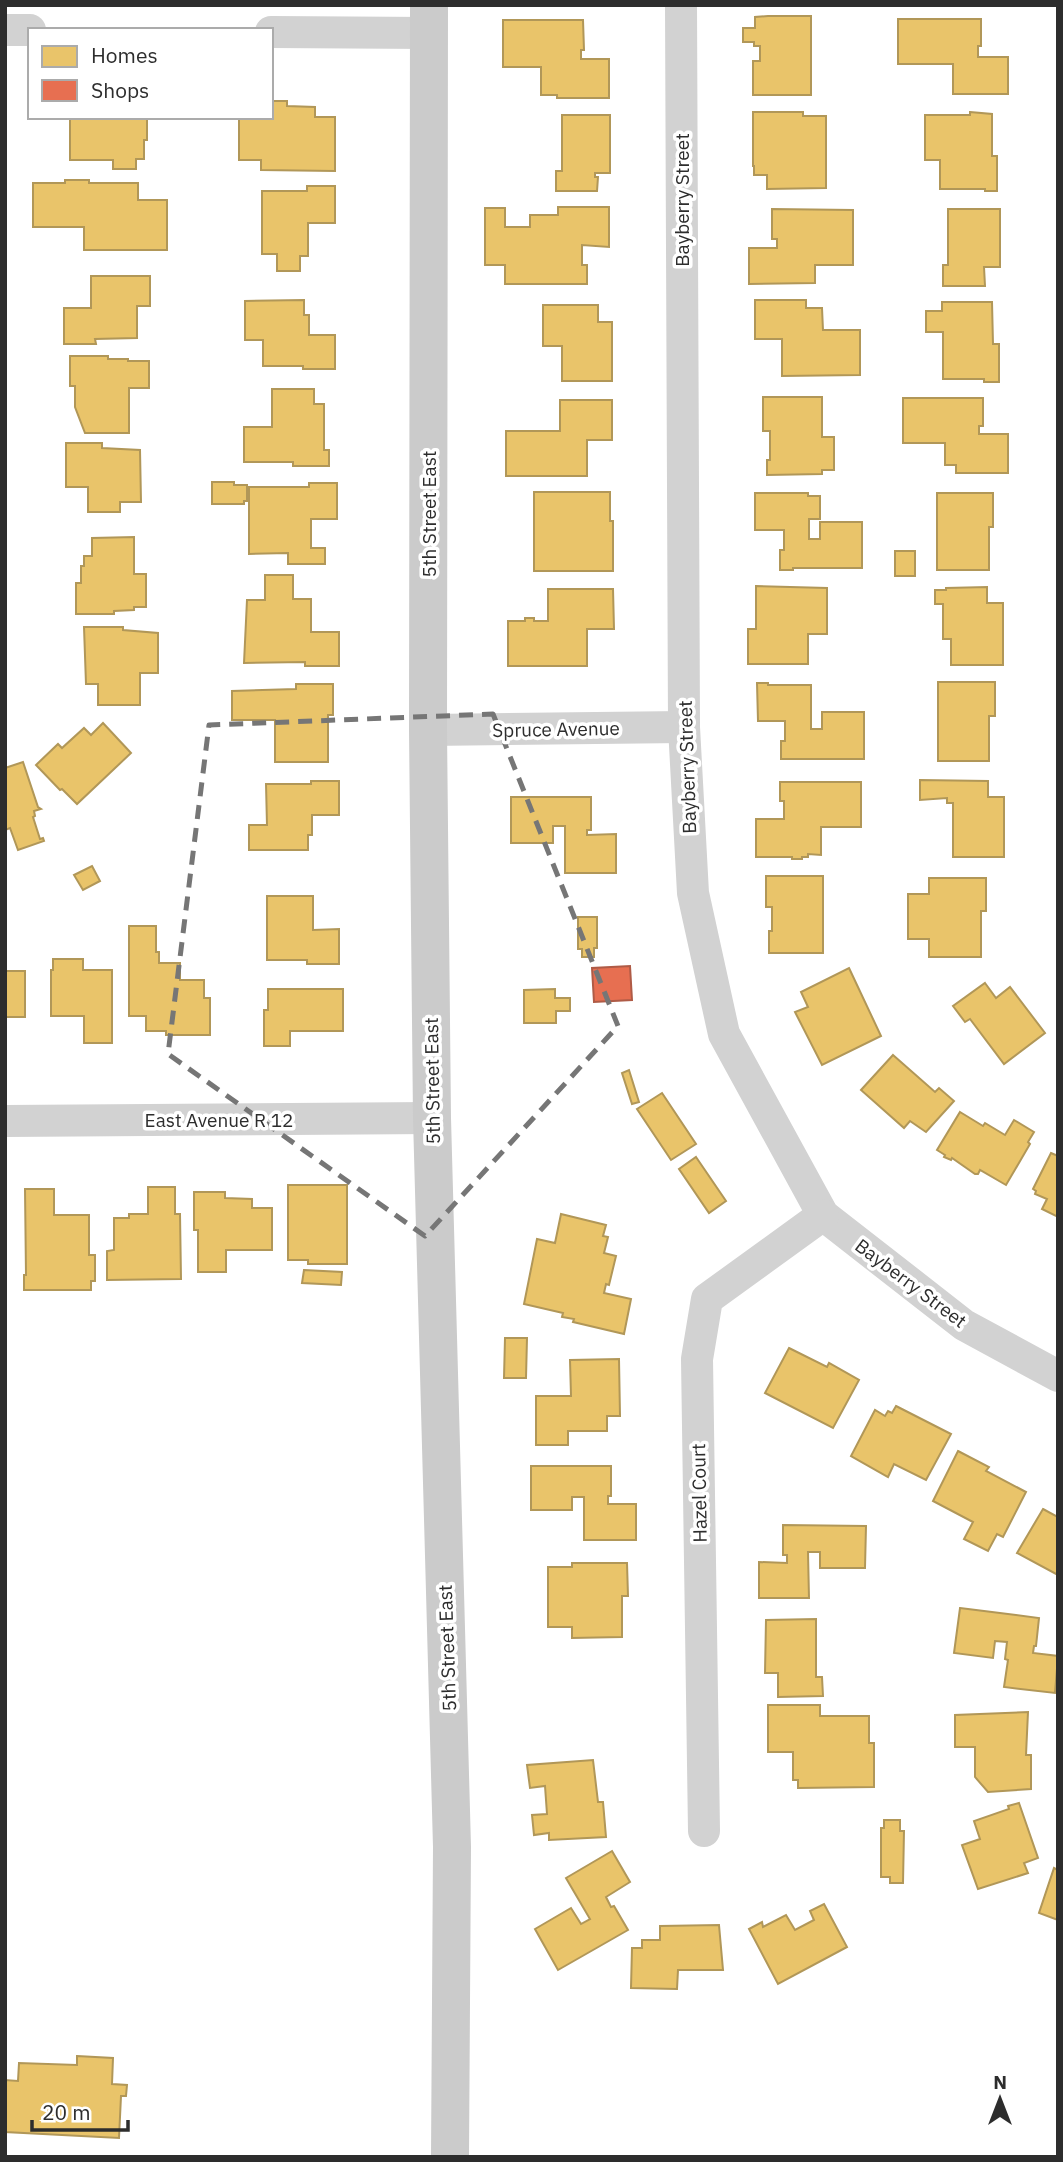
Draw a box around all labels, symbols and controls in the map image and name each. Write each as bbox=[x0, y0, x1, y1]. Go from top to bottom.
legend bbox=[28, 28, 273, 119]
text: Homes bbox=[91, 41, 158, 69]
text: Shops bbox=[91, 76, 149, 104]
street label: Bayberry Street bbox=[670, 133, 694, 267]
street label: 5th Street East bbox=[417, 451, 441, 577]
street label: Bayberry Street bbox=[673, 700, 701, 834]
street label: Spruce Avenue bbox=[492, 716, 620, 742]
street label: 5th Street East bbox=[419, 1017, 445, 1145]
street label: East Avenue R 12 bbox=[145, 1108, 293, 1132]
street label: Bayberry Street bbox=[850, 1233, 972, 1333]
street label: Hazel Court bbox=[686, 1443, 712, 1543]
street label: 5th Street East bbox=[433, 1584, 461, 1712]
north arrow bbox=[965, 2064, 1035, 2134]
text: N bbox=[993, 2070, 1007, 2094]
scale bar bbox=[32, 2088, 128, 2132]
text: 20 m bbox=[42, 2098, 91, 2126]

